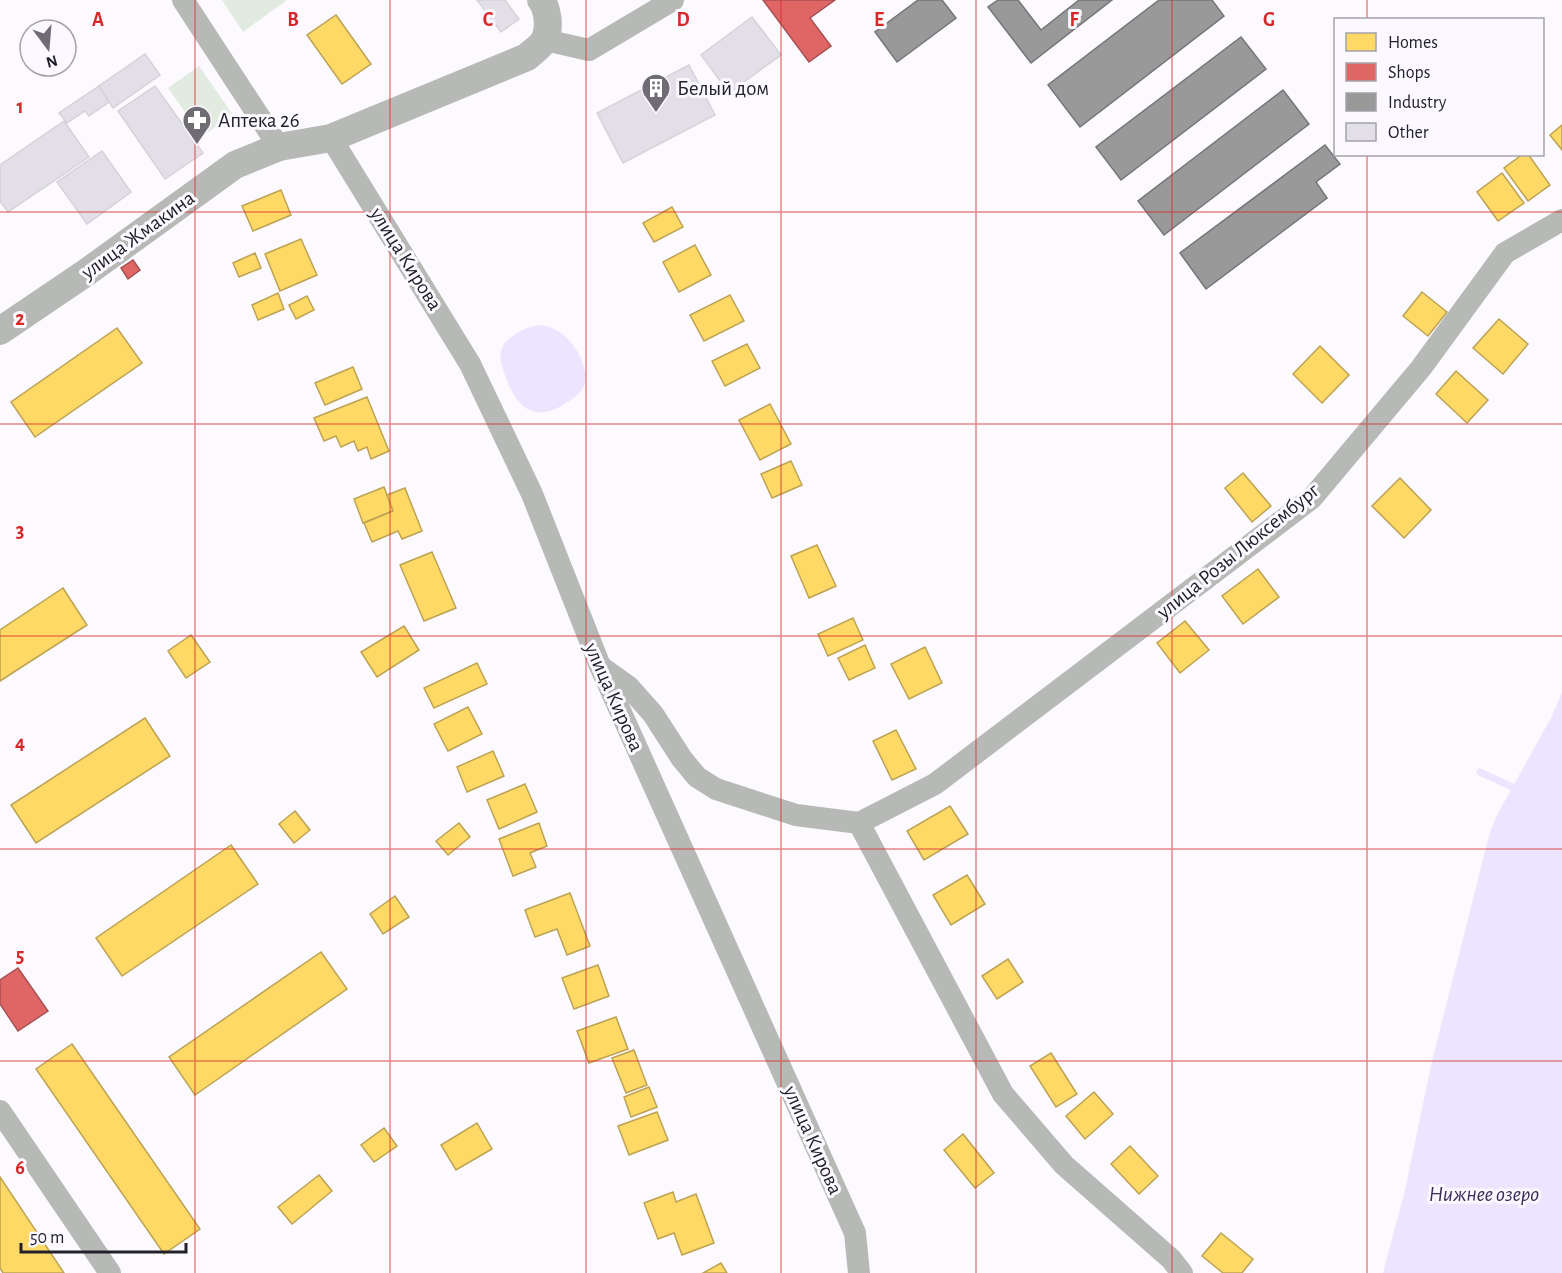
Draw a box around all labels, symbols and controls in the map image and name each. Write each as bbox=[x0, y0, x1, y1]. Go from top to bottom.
text: A bbox=[92, 10, 104, 30]
text: B bbox=[287, 10, 299, 30]
text: C bbox=[483, 10, 494, 30]
text: D bbox=[676, 10, 690, 30]
text: E bbox=[874, 10, 884, 30]
text: F bbox=[1069, 10, 1079, 30]
text: G bbox=[1263, 10, 1275, 30]
north arrow bbox=[18, 18, 78, 78]
legend bbox=[1334, 18, 1544, 156]
text: Homes bbox=[1388, 34, 1438, 52]
text: N bbox=[44, 52, 59, 71]
text: Shops bbox=[1388, 64, 1430, 82]
building icon: Белый дом bbox=[640, 72, 672, 114]
place label: Белый дом bbox=[677, 78, 769, 99]
text: Industry bbox=[1388, 94, 1447, 112]
text: 1 bbox=[16, 97, 24, 117]
pharmacy icon: Аптека 26 bbox=[181, 104, 213, 146]
place label: Аптека 26 bbox=[218, 110, 300, 131]
text: Other bbox=[1388, 124, 1429, 142]
street label: улица Жмакина bbox=[77, 187, 199, 284]
street label: улица Кирова bbox=[366, 203, 446, 314]
text: 2 bbox=[15, 309, 25, 329]
street label: улица Розы Люксембург bbox=[1152, 479, 1324, 623]
text: 3 bbox=[16, 521, 24, 541]
street label: улица Кирова bbox=[580, 639, 647, 755]
text: 4 bbox=[15, 733, 25, 753]
text: 5 bbox=[16, 946, 24, 966]
street label: улица Кирова bbox=[779, 1082, 846, 1198]
text: 6 bbox=[15, 1158, 25, 1178]
water label: Нижнее озеро bbox=[1429, 1183, 1539, 1206]
scale bar bbox=[21, 1216, 186, 1254]
text: 50 m bbox=[30, 1229, 64, 1247]

